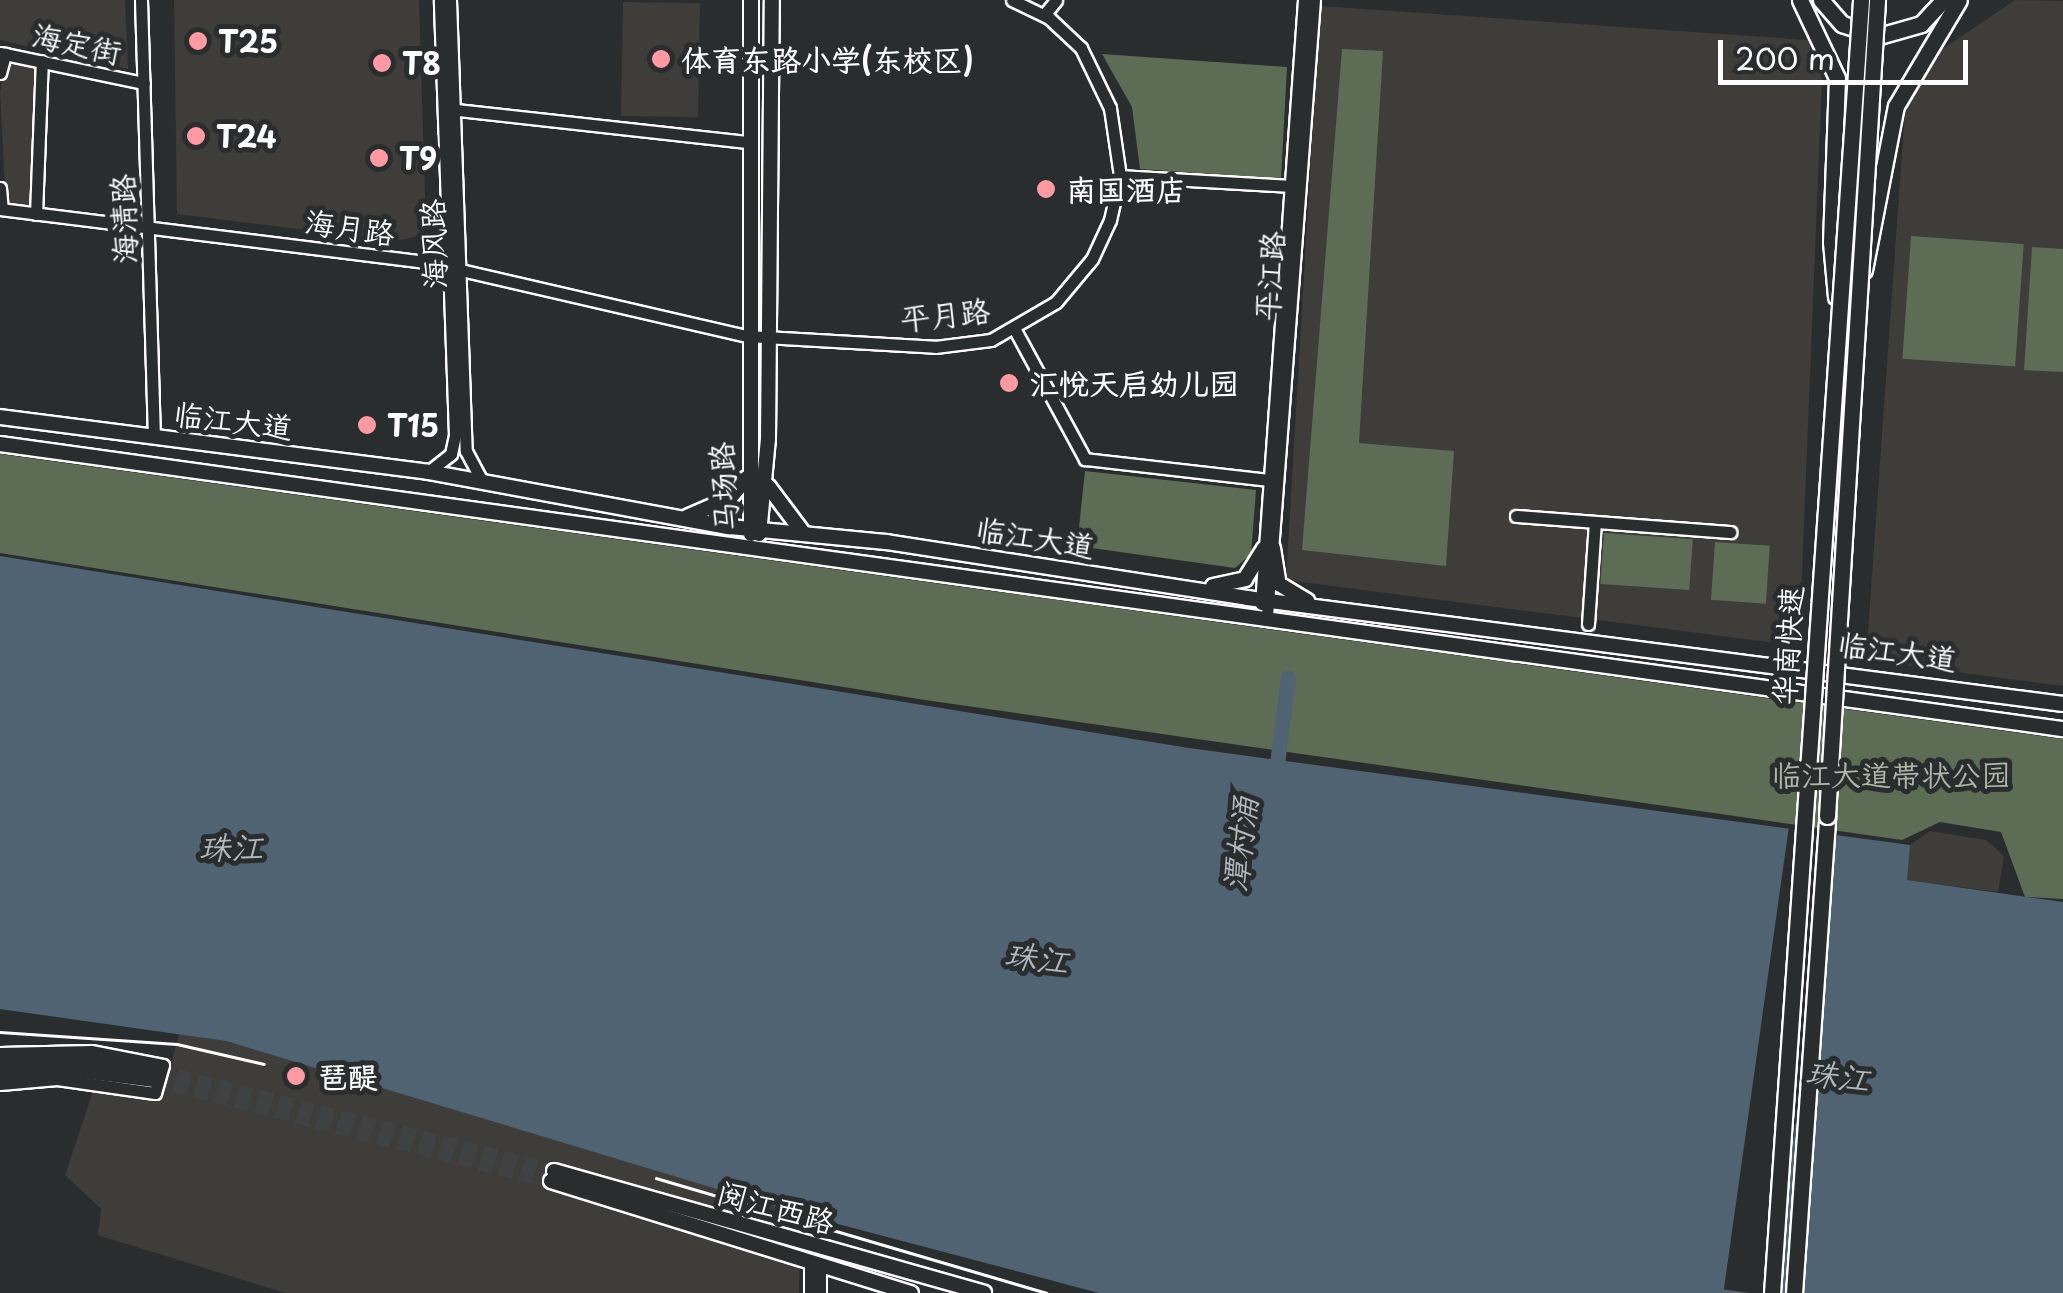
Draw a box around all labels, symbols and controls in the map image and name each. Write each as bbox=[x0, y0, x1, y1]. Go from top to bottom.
street label: 海定街 bbox=[29, 16, 125, 70]
scale bar bbox=[1723, 20, 1973, 82]
place label: T25 bbox=[218, 23, 278, 59]
marker: T25 bbox=[187, 30, 209, 52]
text: 200 m bbox=[1735, 35, 1835, 80]
place label: 体育东路小学(东校区) bbox=[681, 41, 974, 77]
place label: T8 bbox=[402, 45, 441, 81]
marker: 体育东路小学(东校区) bbox=[650, 48, 672, 70]
marker: T8 bbox=[371, 52, 393, 74]
place label: T24 bbox=[216, 118, 277, 154]
marker: T24 bbox=[185, 125, 207, 147]
place label: T9 bbox=[399, 140, 437, 176]
marker: T9 bbox=[368, 147, 390, 169]
place label: 南国酒店 bbox=[1066, 171, 1186, 207]
street label: 海清路 bbox=[103, 173, 143, 265]
marker: 南国酒店 bbox=[1035, 178, 1057, 200]
street label: 海风路 bbox=[413, 198, 453, 290]
street label: 海月路 bbox=[303, 203, 397, 251]
street label: 平江路 bbox=[1248, 230, 1290, 322]
street label: 平月路 bbox=[898, 291, 992, 337]
place label: 汇悦天启幼儿园 bbox=[1029, 365, 1239, 401]
marker: 汇悦天启幼儿园 bbox=[998, 372, 1020, 394]
street label: 临江大道 bbox=[171, 395, 295, 445]
place label: T15 bbox=[387, 407, 439, 443]
marker: T15 bbox=[356, 414, 378, 436]
street label: 马场路 bbox=[702, 441, 744, 533]
street label: 临江大道 bbox=[973, 510, 1097, 564]
street label: 华南快速 bbox=[1765, 584, 1809, 706]
street label: 临江大道 bbox=[1835, 625, 1959, 677]
park label: 临江大道带状公园 bbox=[1771, 756, 2011, 792]
water label: 潭村涌 bbox=[1214, 794, 1264, 894]
water label: 珠江 bbox=[199, 827, 263, 865]
water label: 珠江 bbox=[1003, 934, 1071, 980]
water label: 珠江 bbox=[1804, 1052, 1872, 1098]
place label: 琶醍 bbox=[318, 1058, 378, 1094]
marker: 琶醍 bbox=[283, 1063, 309, 1089]
street label: 阅江西路 bbox=[713, 1174, 839, 1240]

